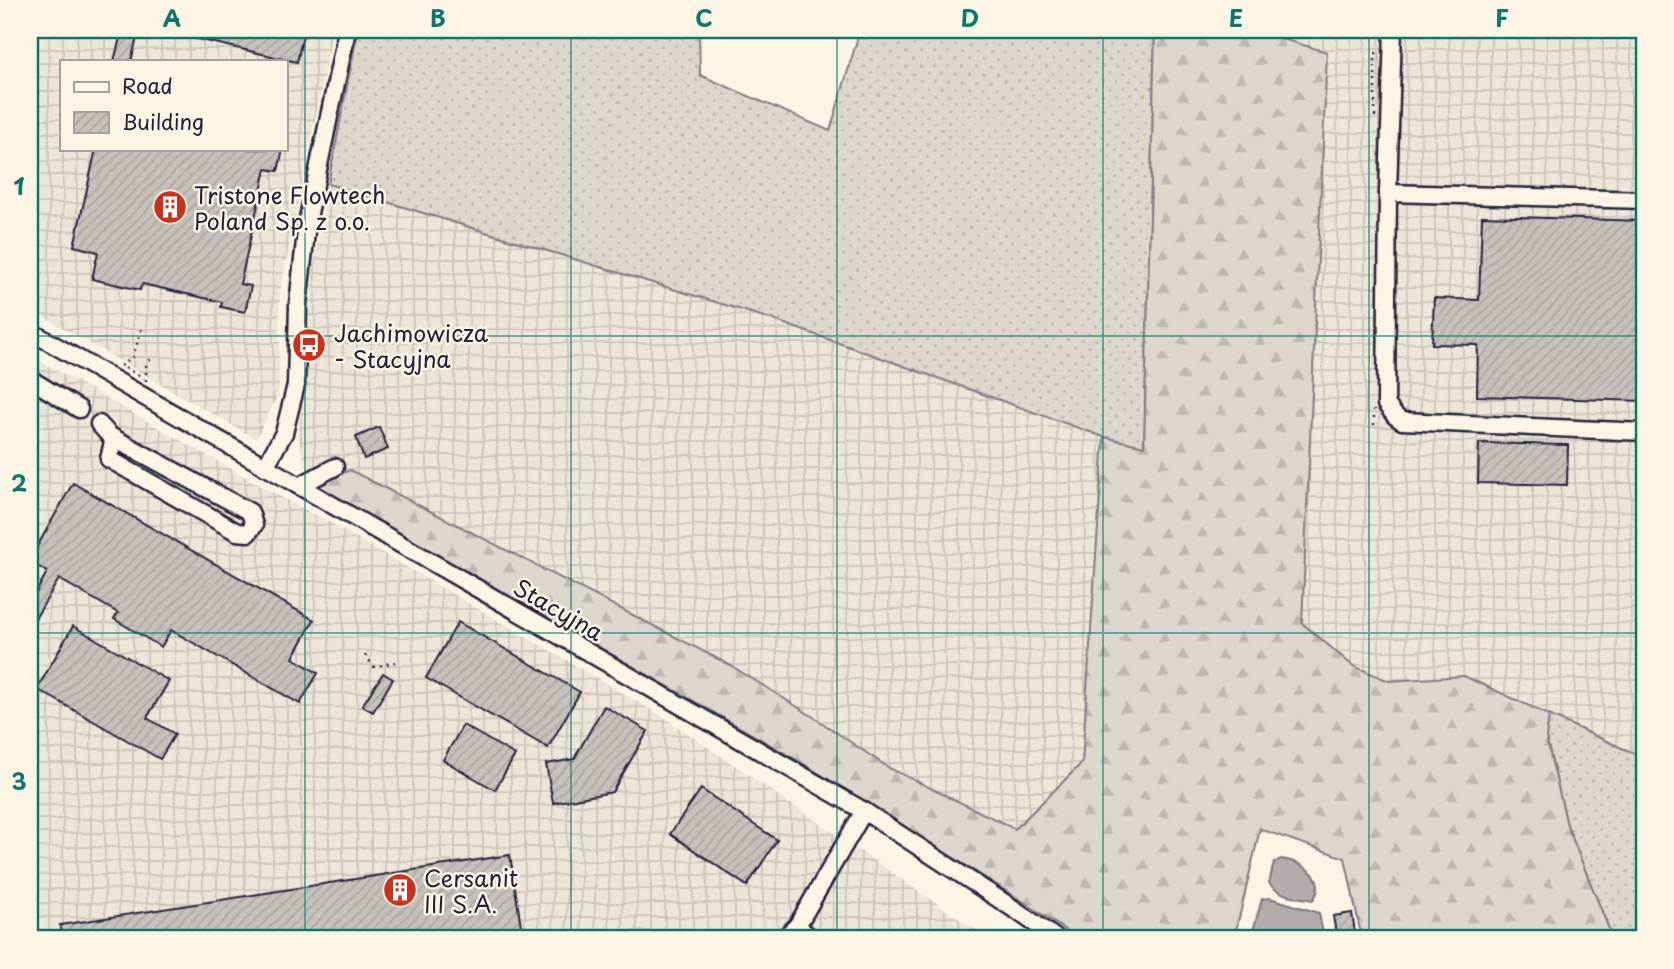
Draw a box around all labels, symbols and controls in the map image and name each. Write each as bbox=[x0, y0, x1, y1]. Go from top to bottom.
text: A bbox=[163, 0, 181, 35]
text: B bbox=[430, 0, 446, 35]
text: C bbox=[695, 0, 713, 35]
text: D bbox=[961, 0, 979, 35]
text: E bbox=[1229, 0, 1243, 35]
text: F bbox=[1495, 0, 1509, 35]
legend bbox=[60, 60, 287, 150]
text: Road bbox=[122, 69, 173, 101]
text: Building bbox=[122, 105, 204, 137]
text: 1 bbox=[14, 168, 25, 203]
place label: Tristone Flowtech Poland Sp. z o.o. bbox=[194, 177, 385, 238]
building icon: Tristone Flowtech Poland Sp. z o.o. bbox=[151, 188, 189, 226]
place label: Jachimowicza - Stacyjna bbox=[334, 315, 489, 376]
bus stop icon: Jachimowicza - Stacyjna bbox=[290, 326, 328, 364]
text: 2 bbox=[11, 465, 27, 500]
street label: Stacyjna bbox=[508, 569, 611, 649]
text: 3 bbox=[11, 763, 27, 798]
place label: Cersanit III S.A. bbox=[424, 860, 518, 921]
building icon: Cersanit III S.A. bbox=[381, 871, 419, 909]

